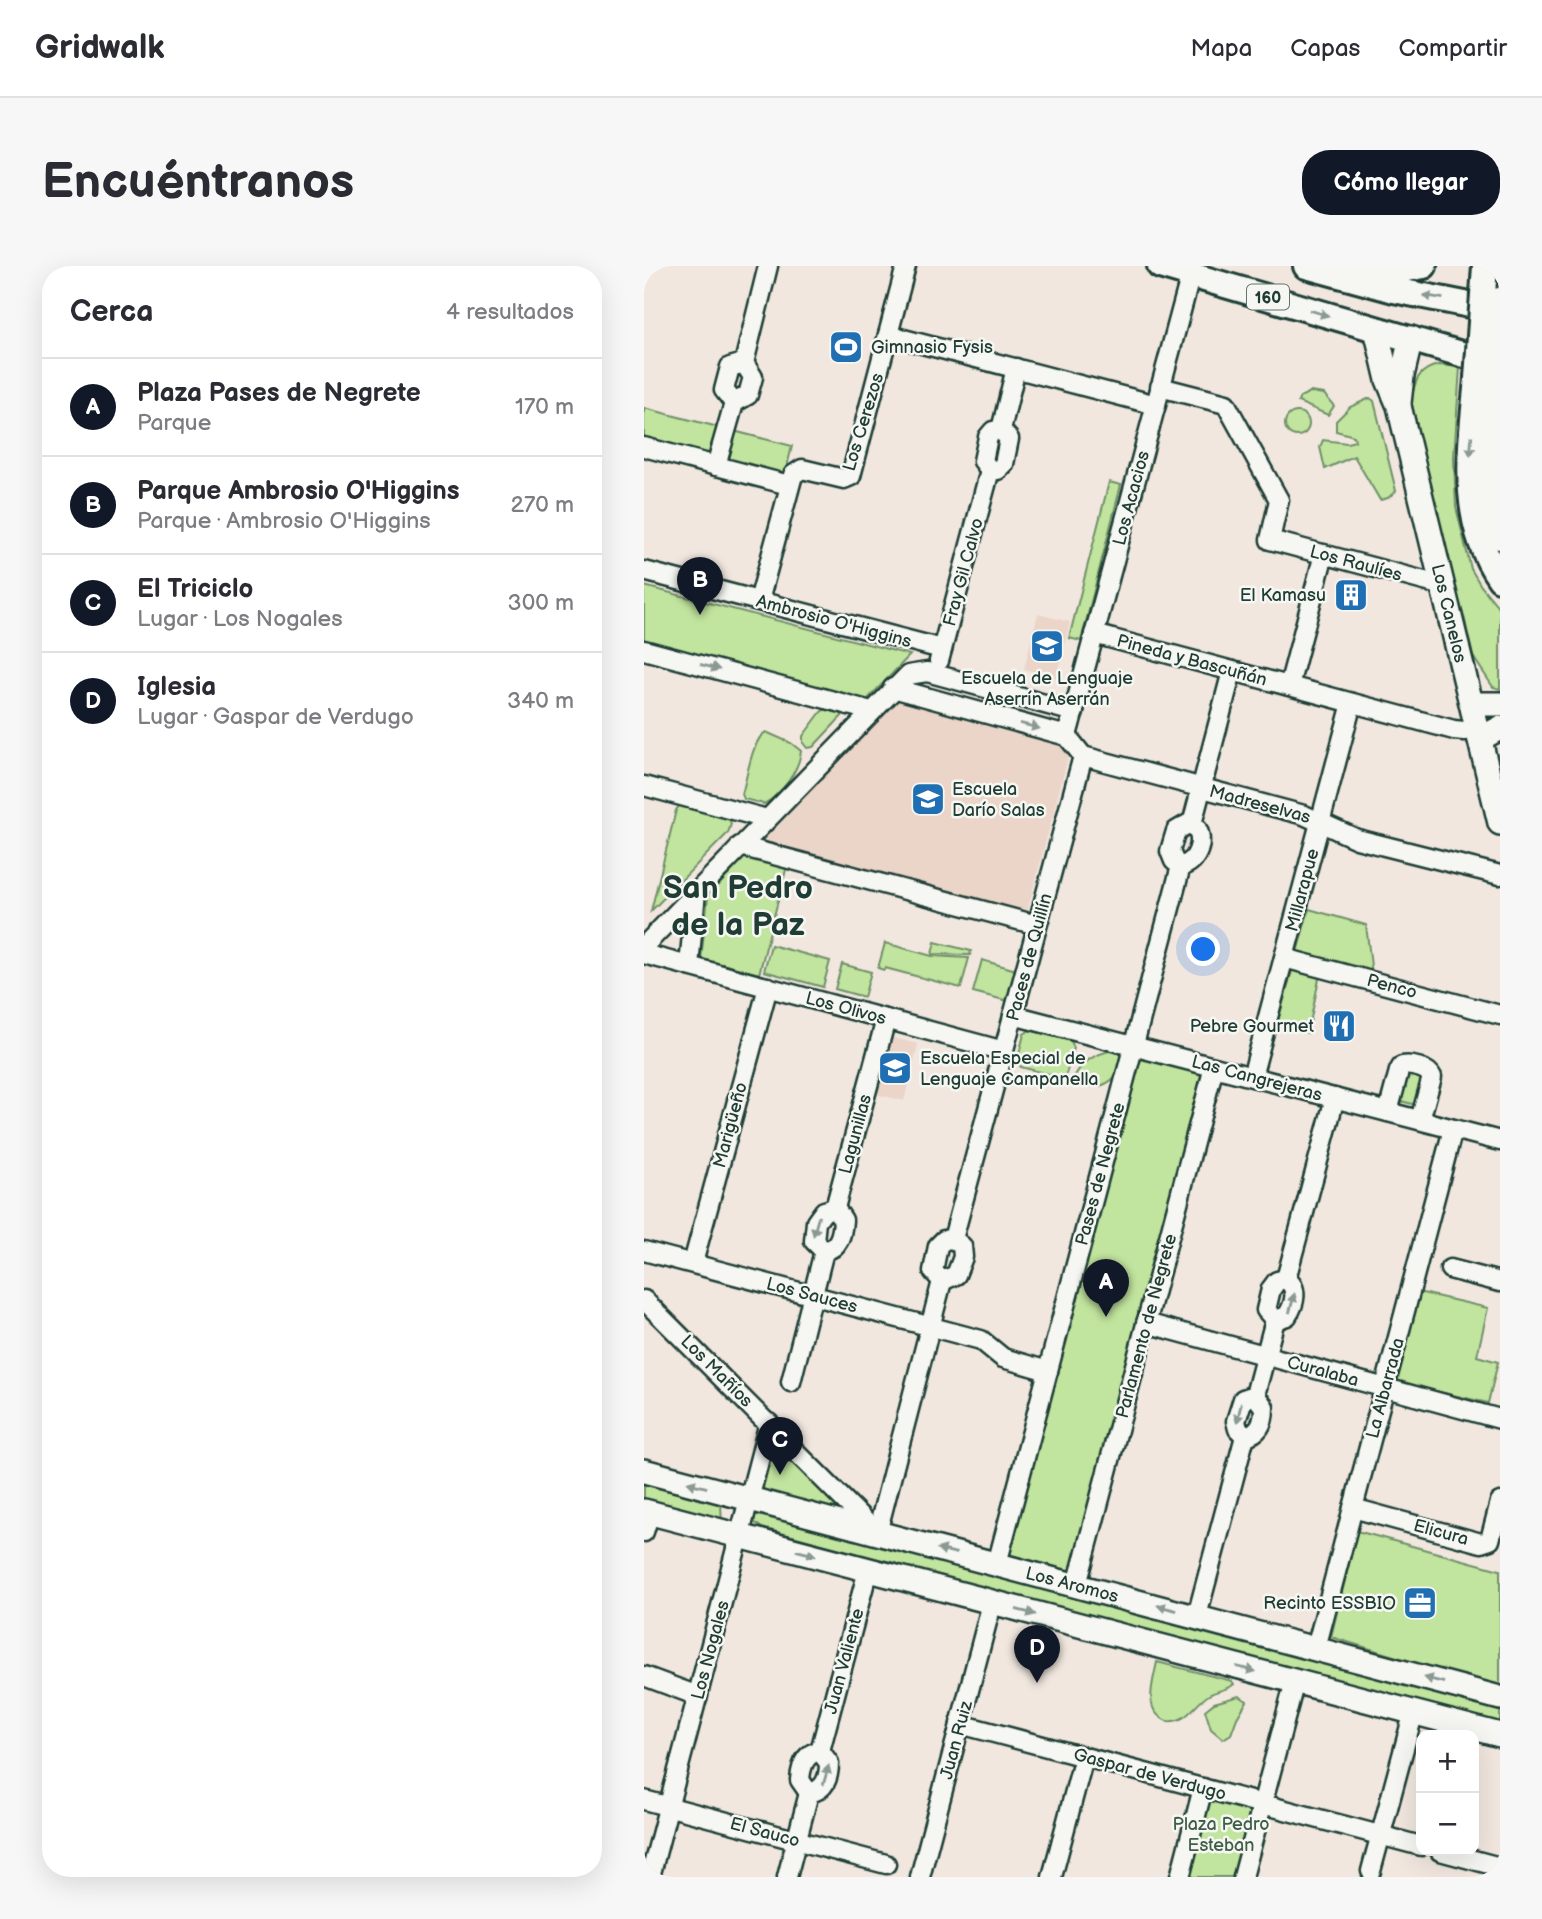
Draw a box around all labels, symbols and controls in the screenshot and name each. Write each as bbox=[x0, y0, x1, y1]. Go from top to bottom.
text: Gridwalk bbox=[35, 28, 165, 68]
text: Mapa bbox=[1191, 34, 1252, 63]
text: Capas bbox=[1290, 34, 1360, 63]
text: Compartir bbox=[1398, 34, 1507, 63]
button: Cómo llegar bbox=[1302, 150, 1500, 215]
text: Encuéntranos bbox=[42, 153, 354, 212]
road number: 160 bbox=[1247, 285, 1289, 310]
one-way arrow bbox=[1422, 291, 1444, 302]
text: Cerca bbox=[70, 294, 153, 330]
text: 4 resultados bbox=[446, 298, 574, 326]
one-way arrow bbox=[1309, 309, 1330, 319]
sports icon: Gimnasio Fysis bbox=[827, 328, 865, 366]
place label: Gimnasio Fysis bbox=[871, 337, 993, 358]
street label: Los Cerezos bbox=[839, 370, 888, 474]
text: Plaza Pases de Negrete bbox=[137, 378, 421, 409]
text: A bbox=[86, 393, 100, 421]
text: 170 m bbox=[515, 393, 574, 421]
text: Parque bbox=[137, 409, 211, 437]
one-way arrow bbox=[1465, 435, 1476, 457]
street label: Los Acacios bbox=[1109, 448, 1154, 548]
text: Parque Ambrosio O'Higgins bbox=[137, 476, 460, 507]
text: B bbox=[85, 491, 101, 519]
text: 270 m bbox=[510, 491, 574, 519]
text: Parque · Ambrosio O'Higgins bbox=[137, 507, 431, 535]
street label: Fray Gil Calvo bbox=[939, 516, 988, 629]
street label: Los Raulíes bbox=[1307, 541, 1404, 586]
pin: B bbox=[677, 557, 723, 615]
street label: Los Canelos bbox=[1427, 562, 1471, 665]
text: El Triciclo bbox=[137, 574, 253, 605]
building icon: El Kamasu bbox=[1332, 576, 1370, 614]
place label: El Kamasu bbox=[1240, 585, 1326, 606]
text: C bbox=[85, 589, 101, 617]
text: 300 m bbox=[508, 589, 574, 617]
street label: Ambrosio O'Higgins bbox=[754, 591, 914, 652]
text: Lugar · Los Nogales bbox=[137, 605, 343, 633]
school or university icon: Escuela de Lenguaje Aserrín Aserrán bbox=[1028, 627, 1066, 665]
street label: Pineda y Bascuñán bbox=[1115, 630, 1269, 691]
one-way arrow bbox=[699, 662, 721, 673]
place label: Escuela de Lenguaje Aserrín Aserrán bbox=[961, 668, 1133, 710]
text: Iglesia bbox=[137, 672, 216, 703]
text: D bbox=[85, 687, 101, 715]
text: 340 m bbox=[507, 687, 574, 715]
text: Lugar · Gaspar de Verdugo bbox=[137, 703, 414, 731]
one-way arrow bbox=[1019, 721, 1041, 732]
place label: Escuela Darío Salas bbox=[952, 779, 1045, 821]
school or university icon: Escuela Darío Salas bbox=[909, 780, 947, 818]
street label: Madreselvas bbox=[1207, 781, 1313, 828]
street label: Millarapue bbox=[1281, 846, 1324, 934]
district label: San Pedro de la Paz bbox=[663, 869, 813, 945]
street label: Paces de Quillín bbox=[1002, 891, 1057, 1023]
your location bbox=[1186, 932, 1220, 966]
street label: Penco bbox=[1364, 970, 1419, 1003]
street label: Los Olivos bbox=[803, 988, 889, 1029]
restaurant icon: Pebre Gourmet bbox=[1320, 1007, 1358, 1045]
place label: Pebre Gourmet bbox=[1190, 1016, 1314, 1037]
place label: Escuela Especial de Lenguaje Campanella bbox=[920, 1048, 1098, 1090]
school or university icon: Escuela Especial de Lenguaje Campanella bbox=[876, 1049, 914, 1087]
street label: Las Cangrejeras bbox=[1189, 1051, 1325, 1106]
street label: Marigüeño bbox=[709, 1080, 752, 1170]
street label: Lagunillas bbox=[835, 1092, 876, 1176]
street label: Pases de Negrete bbox=[1071, 1100, 1130, 1248]
one-way arrow bbox=[811, 1216, 821, 1237]
street label: Parlamento de Negrete bbox=[1112, 1231, 1181, 1421]
pin: A bbox=[1083, 1259, 1129, 1317]
street label: Los Sauces bbox=[764, 1273, 860, 1318]
one-way arrow bbox=[1287, 1292, 1297, 1313]
street label: Los Mañíos bbox=[676, 1331, 757, 1412]
street label: La Albarrada bbox=[1362, 1335, 1409, 1441]
street label: Curalaba bbox=[1285, 1352, 1361, 1391]
one-way arrow bbox=[1233, 1402, 1244, 1424]
pin: C bbox=[757, 1417, 803, 1475]
one-way arrow bbox=[686, 1479, 708, 1490]
street label: Elicura bbox=[1411, 1515, 1471, 1550]
one-way arrow bbox=[936, 1545, 958, 1556]
one-way arrow bbox=[796, 1549, 817, 1559]
street label: Los Aromos bbox=[1023, 1563, 1121, 1607]
office icon: Recinto ESSBIO bbox=[1401, 1584, 1439, 1622]
place label: Recinto ESSBIO bbox=[1263, 1593, 1396, 1614]
street label: Los Nogales bbox=[687, 1598, 734, 1702]
one-way arrow bbox=[1156, 1602, 1178, 1613]
street label: Juan Valiente bbox=[820, 1606, 869, 1716]
one-way arrow bbox=[1016, 1607, 1037, 1617]
pin: D bbox=[1014, 1625, 1060, 1683]
one-way arrow bbox=[1235, 1664, 1257, 1675]
one-way arrow bbox=[1423, 1674, 1445, 1685]
street label: Juan Ruiz bbox=[936, 1698, 977, 1782]
map controls bbox=[1416, 1730, 1479, 1856]
button: + bbox=[1416, 1730, 1479, 1793]
street label: Gaspar de Verdugo bbox=[1071, 1744, 1229, 1805]
one-way arrow bbox=[821, 1763, 832, 1785]
button: − bbox=[1416, 1793, 1479, 1856]
street label: El Sauco bbox=[728, 1813, 802, 1852]
park label: Plaza Pedro Esteban bbox=[1173, 1814, 1269, 1856]

